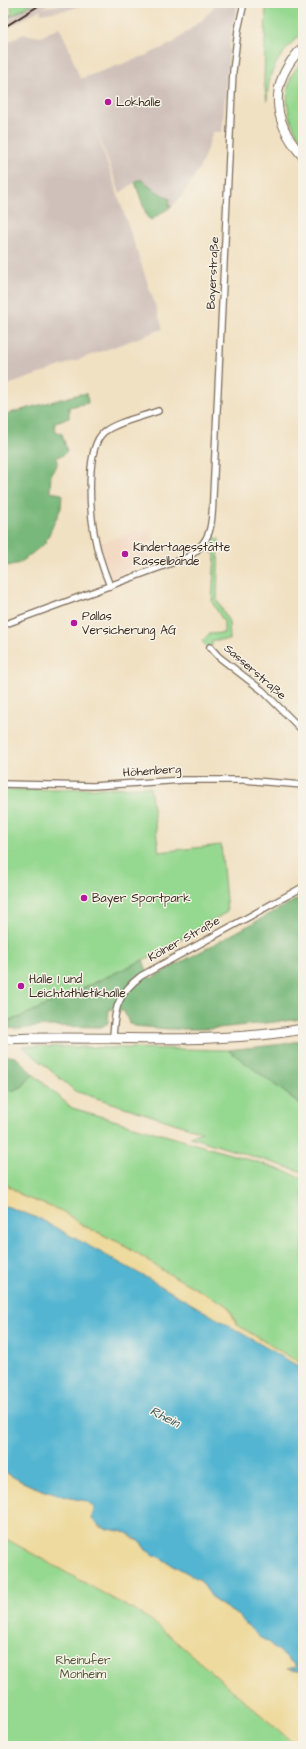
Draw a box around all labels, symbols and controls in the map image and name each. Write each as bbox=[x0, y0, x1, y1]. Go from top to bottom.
place label: Lokhalle bbox=[116, 94, 161, 111]
marker: Lokhalle bbox=[103, 97, 113, 107]
street label: Bayerstraße bbox=[203, 236, 224, 310]
place label: Kindertagesstätte Rasselbande bbox=[133, 539, 231, 570]
marker: Kindertagesstätte Rasselbande bbox=[120, 549, 130, 559]
place label: Pallas Versicherung AG bbox=[82, 608, 177, 640]
marker: Pallas Versicherung AG bbox=[69, 618, 79, 628]
street label: Sasserstraße bbox=[220, 640, 290, 704]
street label: Höhenberg bbox=[122, 760, 182, 783]
place label: Bayer Sportpark bbox=[92, 890, 191, 908]
marker: Bayer Sportpark bbox=[79, 893, 89, 903]
street label: Kölner Straße bbox=[145, 912, 224, 966]
place label: Halle 1 und Leichtathletikhalle bbox=[29, 971, 126, 1002]
marker: Halle 1 und Leichtathletikhalle bbox=[16, 981, 26, 991]
water label: Rhein bbox=[147, 1402, 184, 1433]
park label: Rheinufer Monheim bbox=[55, 1652, 111, 1683]

